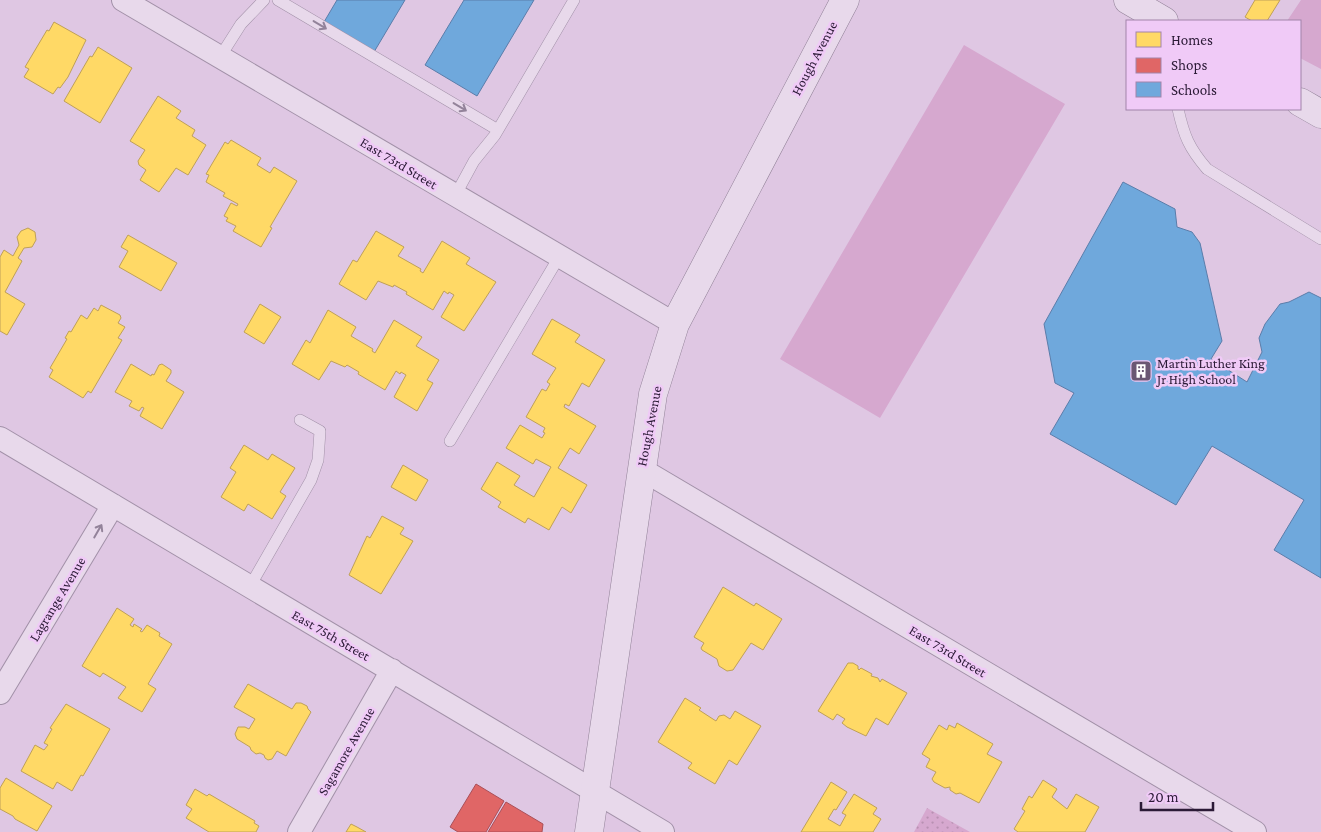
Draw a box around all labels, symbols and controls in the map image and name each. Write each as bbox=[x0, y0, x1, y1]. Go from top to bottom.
street label: Hough Avenue bbox=[788, 18, 840, 98]
one-way arrow bbox=[312, 20, 327, 30]
legend bbox=[1126, 20, 1301, 110]
text: Homes bbox=[1171, 32, 1213, 48]
text: Shops bbox=[1171, 57, 1207, 74]
text: Schools bbox=[1171, 82, 1217, 98]
one-way arrow bbox=[452, 103, 466, 113]
street label: East 73rd Street bbox=[357, 134, 441, 193]
place label: Martin Luther King Jr High School bbox=[1155, 355, 1265, 387]
building icon: Martin Luther King Jr High School bbox=[1129, 359, 1153, 383]
street label: Hough Avenue bbox=[633, 384, 665, 468]
one-way arrow bbox=[93, 524, 103, 539]
street label: Lagrange Avenue bbox=[26, 554, 88, 644]
street label: East 75th Street bbox=[289, 606, 373, 664]
street label: East 73rd Street bbox=[906, 622, 990, 681]
street label: Sagamore Avenue bbox=[314, 704, 378, 798]
scale bar bbox=[1141, 780, 1214, 812]
text: 20 m bbox=[1148, 789, 1179, 805]

